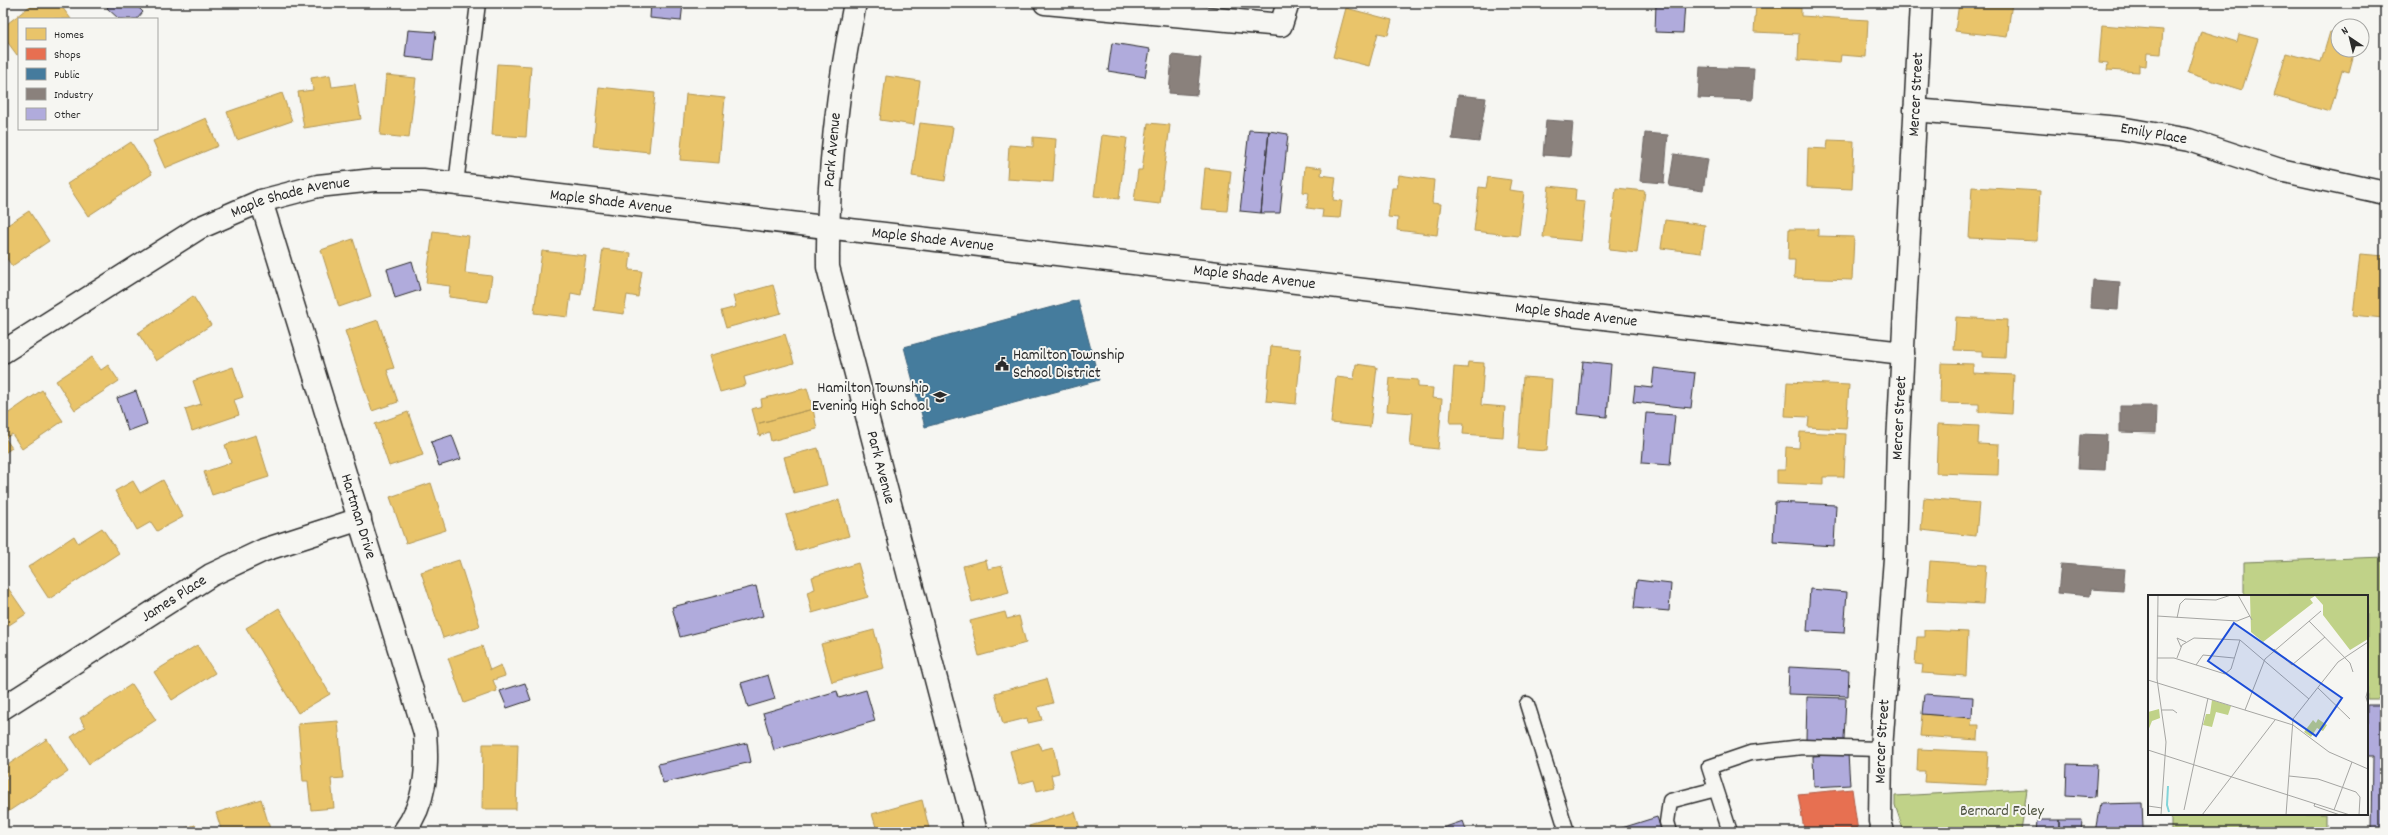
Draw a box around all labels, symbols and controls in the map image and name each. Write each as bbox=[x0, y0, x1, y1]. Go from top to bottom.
legend bbox=[18, 18, 158, 130]
north arrow bbox=[2330, 18, 2370, 58]
text: N bbox=[2339, 23, 2353, 40]
text: Homes bbox=[54, 27, 84, 44]
text: Shops bbox=[54, 47, 81, 64]
street label: Mercer Street bbox=[1903, 52, 1930, 137]
text: Public bbox=[54, 67, 80, 84]
text: Industry bbox=[54, 87, 94, 104]
text: Other bbox=[54, 107, 81, 124]
street label: Park Avenue bbox=[818, 112, 848, 188]
street label: Emily Place bbox=[2119, 117, 2189, 151]
street label: Maple Shade Avenue bbox=[227, 171, 351, 224]
street label: Maple Shade Avenue bbox=[549, 183, 673, 221]
street label: Maple Shade Avenue bbox=[870, 221, 995, 258]
street label: Maple Shade Avenue bbox=[1192, 259, 1317, 296]
street label: Maple Shade Avenue bbox=[1514, 296, 1639, 333]
place label: Hamilton Township School District bbox=[1013, 344, 1125, 385]
public building icon: Hamilton Township School District bbox=[994, 356, 1010, 372]
street label: Mercer Street bbox=[1886, 375, 1913, 460]
place label: Hamilton Township Evening High School bbox=[812, 377, 929, 418]
school or university icon: Hamilton Township Evening High School bbox=[932, 389, 948, 405]
street label: Park Avenue bbox=[860, 428, 901, 506]
street label: Hartman Drive bbox=[334, 471, 382, 562]
street label: James Place bbox=[137, 569, 211, 628]
inset map bbox=[2148, 595, 2368, 815]
street label: Mercer Street bbox=[1869, 698, 1896, 784]
park label: Bernard Foley bbox=[1960, 800, 2045, 823]

